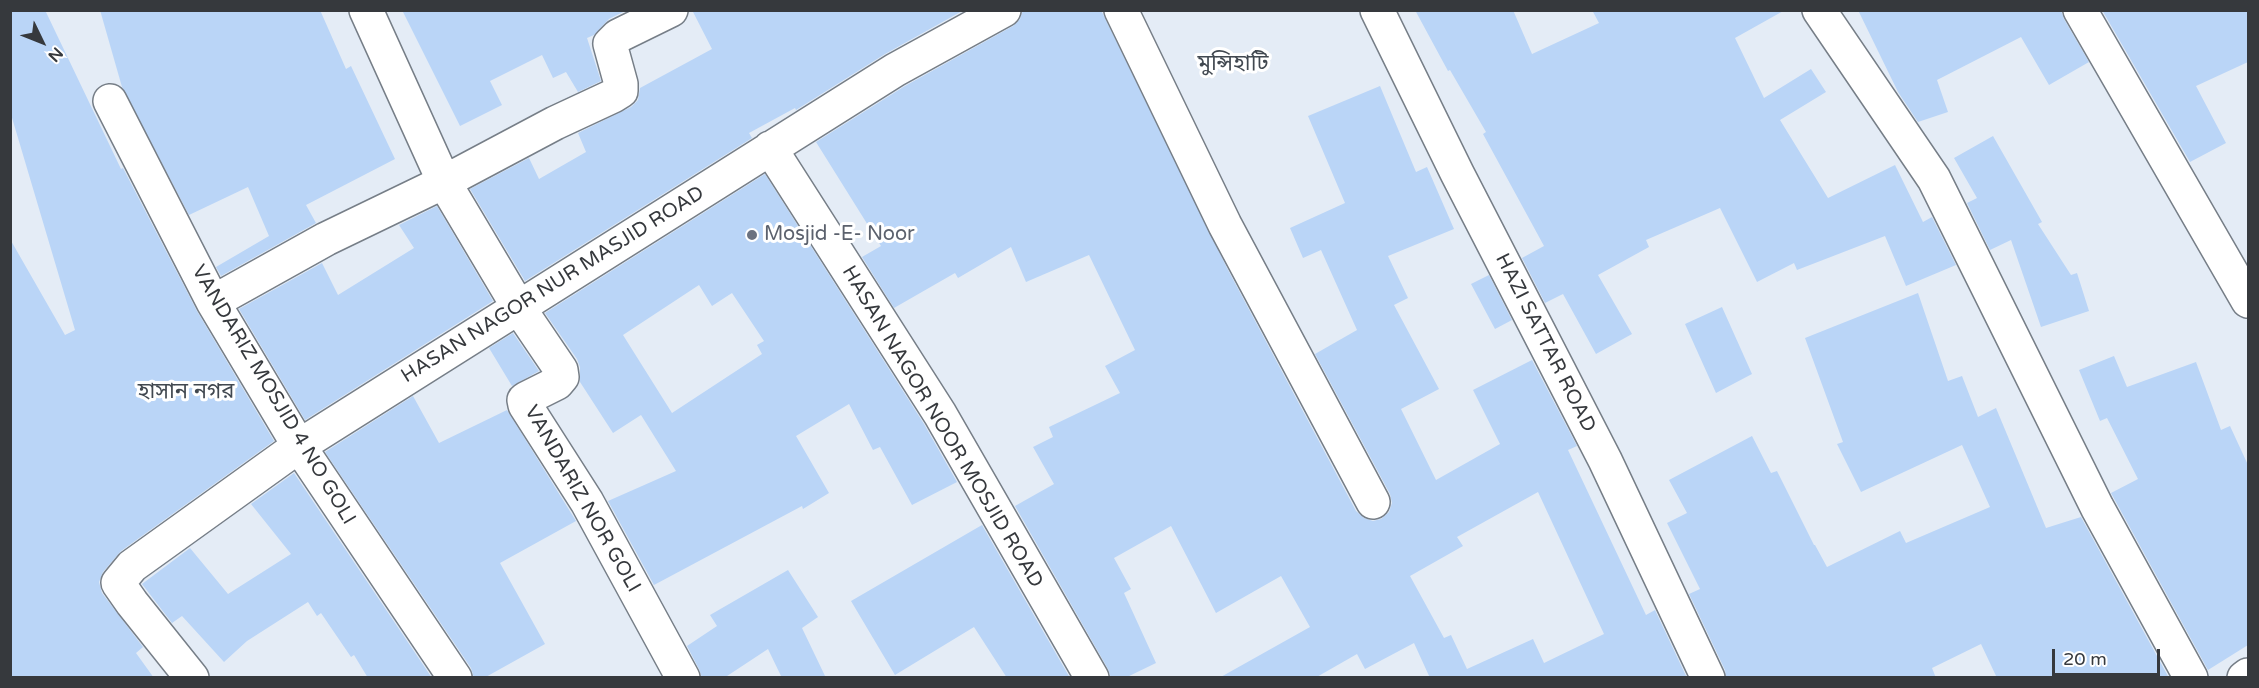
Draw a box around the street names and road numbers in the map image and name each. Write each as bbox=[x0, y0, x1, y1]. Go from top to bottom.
street label: HASAN NAGOR NUR MASJID ROAD bbox=[397, 181, 709, 389]
street label: HAZI SATTAR ROAD bbox=[1490, 250, 1600, 436]
street label: VANDARIZ MOSJID 4 NO GOLI bbox=[186, 261, 360, 529]
street label: HASAN NAGOR NOOR MOSJID ROAD bbox=[836, 262, 1048, 592]
street label: VANDARIZ NOR GOLI bbox=[519, 401, 645, 597]

